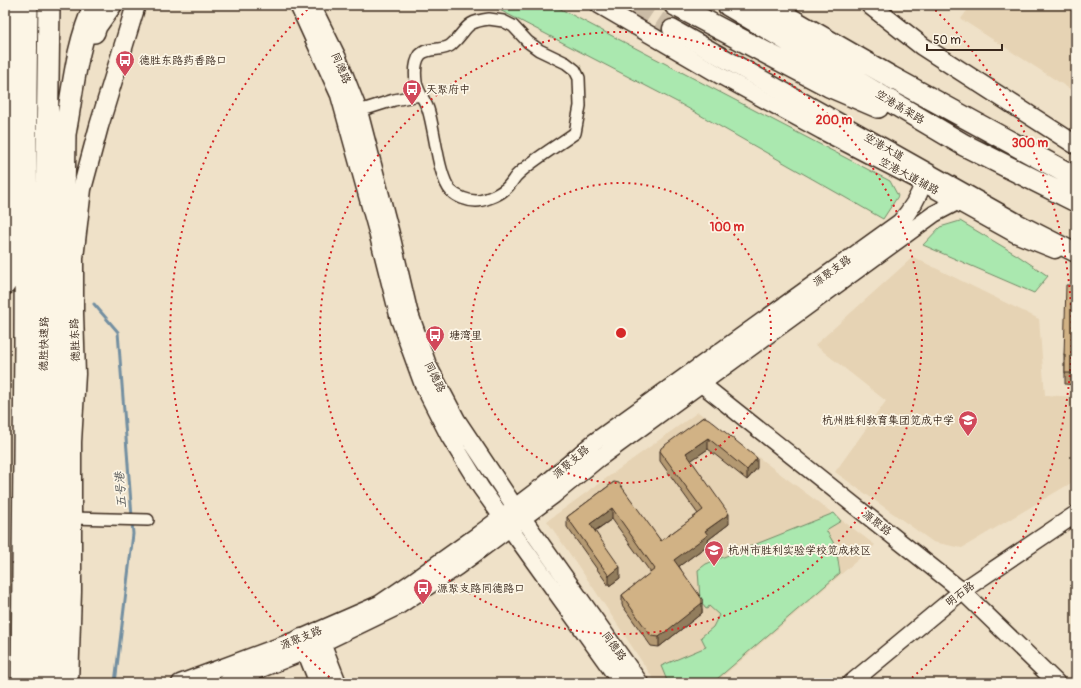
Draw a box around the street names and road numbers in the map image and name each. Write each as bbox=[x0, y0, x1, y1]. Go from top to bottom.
street label: 同德路 bbox=[329, 50, 353, 86]
street label: 空港高架路 bbox=[873, 87, 927, 127]
street label: 空港大道 bbox=[862, 130, 906, 164]
street label: 空港大道辅路 bbox=[877, 155, 941, 197]
street label: 源聚支路 bbox=[810, 253, 854, 289]
street label: 德胜快速路 bbox=[37, 316, 51, 372]
street label: 德胜东路 bbox=[68, 318, 82, 362]
street label: 同德路 bbox=[422, 359, 448, 395]
street label: 源聚支路 bbox=[550, 443, 592, 481]
street label: 源聚路 bbox=[860, 508, 894, 538]
street label: 明石路 bbox=[943, 579, 977, 609]
street label: 源聚支路 bbox=[278, 624, 324, 652]
street label: 同德路 bbox=[599, 629, 629, 663]

